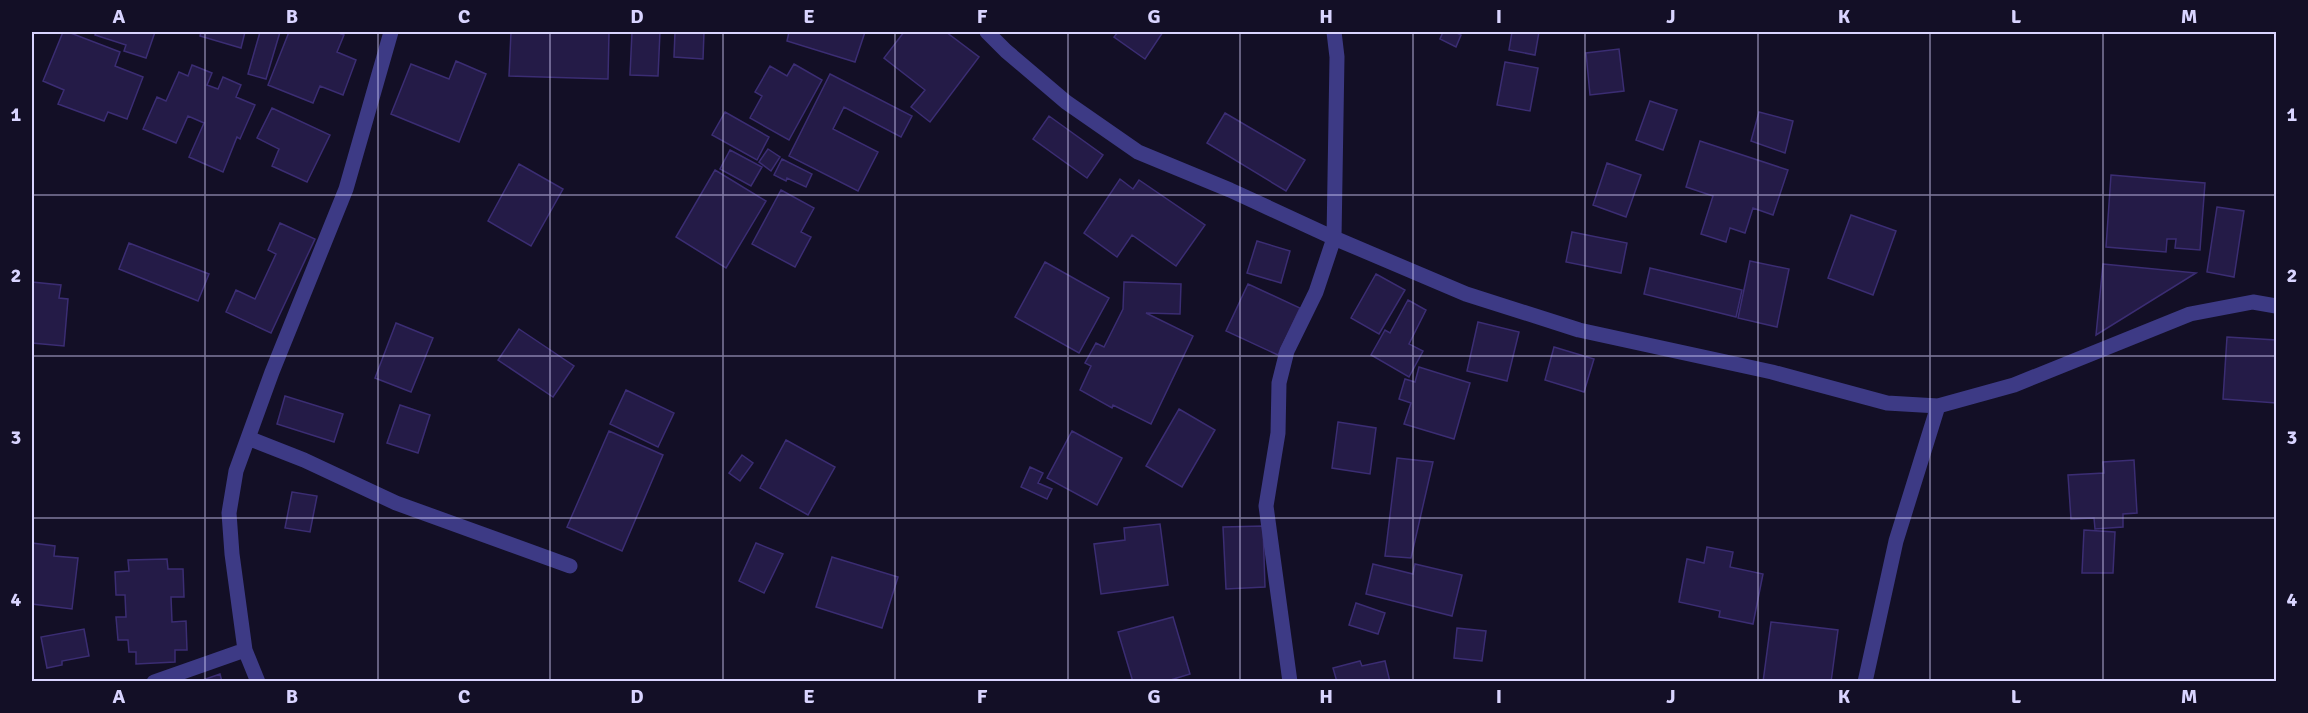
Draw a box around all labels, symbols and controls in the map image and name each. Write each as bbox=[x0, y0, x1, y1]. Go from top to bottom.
text: A bbox=[113, 4, 126, 29]
text: B bbox=[286, 4, 298, 29]
text: C bbox=[458, 4, 470, 29]
text: D bbox=[630, 4, 644, 29]
text: E bbox=[803, 4, 815, 29]
text: F bbox=[977, 4, 988, 29]
text: G bbox=[1147, 4, 1161, 29]
text: H bbox=[1319, 4, 1333, 29]
text: I bbox=[1496, 4, 1502, 29]
text: J bbox=[1666, 4, 1676, 29]
text: K bbox=[1838, 4, 1851, 29]
text: L bbox=[2011, 4, 2022, 29]
text: M bbox=[2181, 4, 2197, 29]
text: 1 bbox=[11, 102, 22, 127]
text: 1 bbox=[2287, 102, 2298, 127]
text: 2 bbox=[11, 263, 21, 288]
text: 2 bbox=[2287, 263, 2297, 288]
text: 3 bbox=[11, 425, 21, 450]
text: 3 bbox=[2287, 425, 2297, 450]
text: 4 bbox=[11, 587, 22, 612]
text: 4 bbox=[2287, 587, 2298, 612]
text: A bbox=[113, 684, 126, 709]
text: B bbox=[286, 684, 298, 709]
text: C bbox=[458, 684, 470, 709]
text: D bbox=[630, 684, 644, 709]
text: E bbox=[803, 684, 815, 709]
text: F bbox=[977, 684, 988, 709]
text: G bbox=[1147, 684, 1161, 709]
text: H bbox=[1319, 684, 1333, 709]
text: I bbox=[1496, 684, 1502, 709]
text: J bbox=[1666, 684, 1676, 709]
text: K bbox=[1838, 684, 1851, 709]
text: L bbox=[2011, 684, 2022, 709]
text: M bbox=[2181, 684, 2197, 709]

